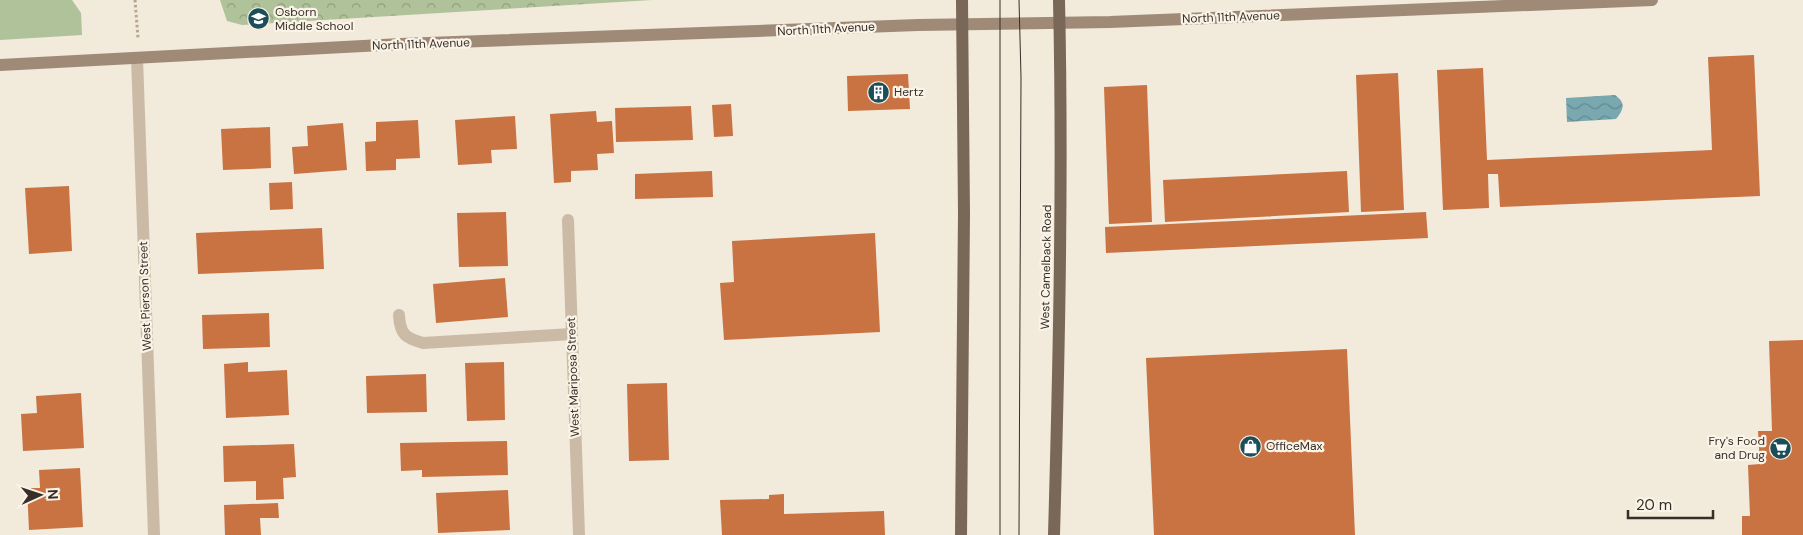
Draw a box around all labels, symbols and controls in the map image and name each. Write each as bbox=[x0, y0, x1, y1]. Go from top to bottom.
place label: Osborn Middle School bbox=[275, 4, 353, 34]
school or university icon: Osborn Middle School bbox=[247, 7, 271, 31]
street label: North 11th Avenue bbox=[1182, 7, 1280, 27]
street label: North 11th Avenue bbox=[777, 18, 875, 40]
street label: North 11th Avenue bbox=[372, 34, 470, 54]
building icon: Hertz bbox=[866, 80, 890, 104]
place label: Hertz bbox=[894, 84, 924, 100]
street label: West Camelback Road bbox=[1037, 204, 1055, 330]
street label: West Pierson Street bbox=[135, 241, 155, 351]
street label: West Mariposa Street bbox=[563, 317, 583, 437]
place label: Fry's Food and Drug bbox=[1708, 433, 1765, 463]
shop icon: OfficeMax bbox=[1238, 434, 1262, 458]
supermarket icon: Fry's Food and Drug bbox=[1769, 436, 1793, 460]
place label: OfficeMax bbox=[1266, 438, 1322, 454]
north arrow bbox=[15, 470, 65, 520]
scale bar bbox=[1628, 488, 1713, 520]
text: N bbox=[44, 489, 62, 500]
text: 20 m bbox=[1636, 495, 1672, 515]

